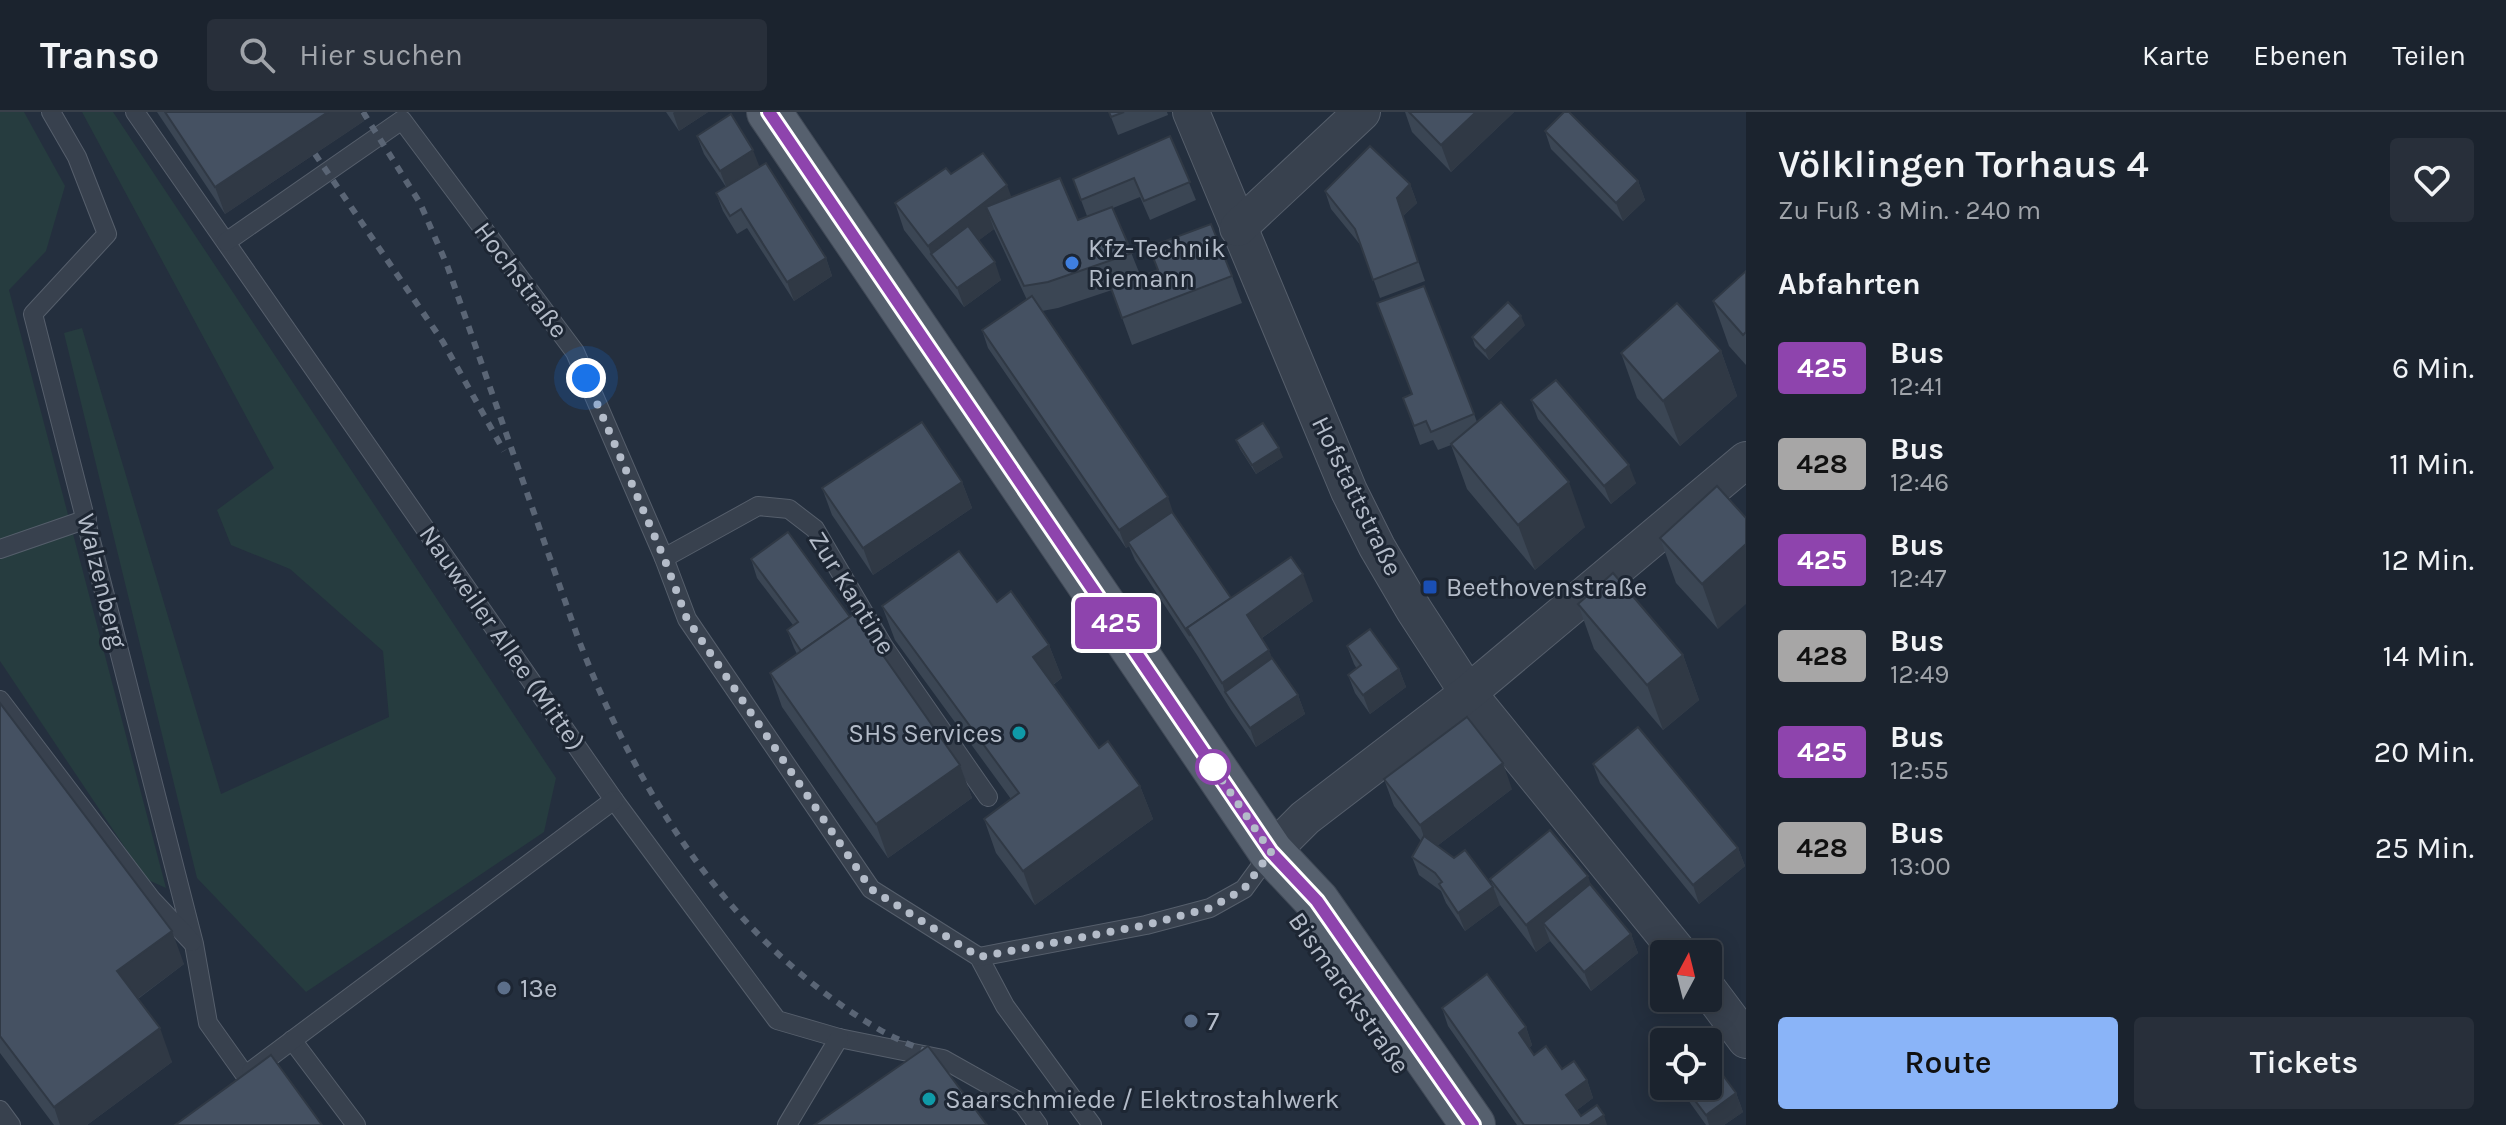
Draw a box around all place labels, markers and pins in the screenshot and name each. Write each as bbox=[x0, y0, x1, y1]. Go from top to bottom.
place label: Kfz-Technik Riemann bbox=[1088, 233, 1226, 294]
marker: Kfz-Technik Riemann bbox=[1063, 254, 1081, 272]
place label: Beethovenstraße bbox=[1446, 572, 1647, 603]
marker: Beethovenstraße bbox=[1421, 578, 1439, 596]
place label: SHS Services bbox=[848, 718, 1003, 749]
marker: SHS Services bbox=[1010, 724, 1028, 742]
unlabelled marker bbox=[1196, 750, 1230, 784]
place label: 13e bbox=[520, 973, 557, 1004]
marker: 13e bbox=[495, 979, 513, 997]
place label: 7 bbox=[1207, 1006, 1219, 1037]
marker: 7 bbox=[1182, 1012, 1200, 1030]
place label: Saarschmiede / Elektrostahlwerk bbox=[945, 1084, 1340, 1115]
marker: Saarschmiede / Elektrostahlwerk bbox=[920, 1090, 938, 1108]

